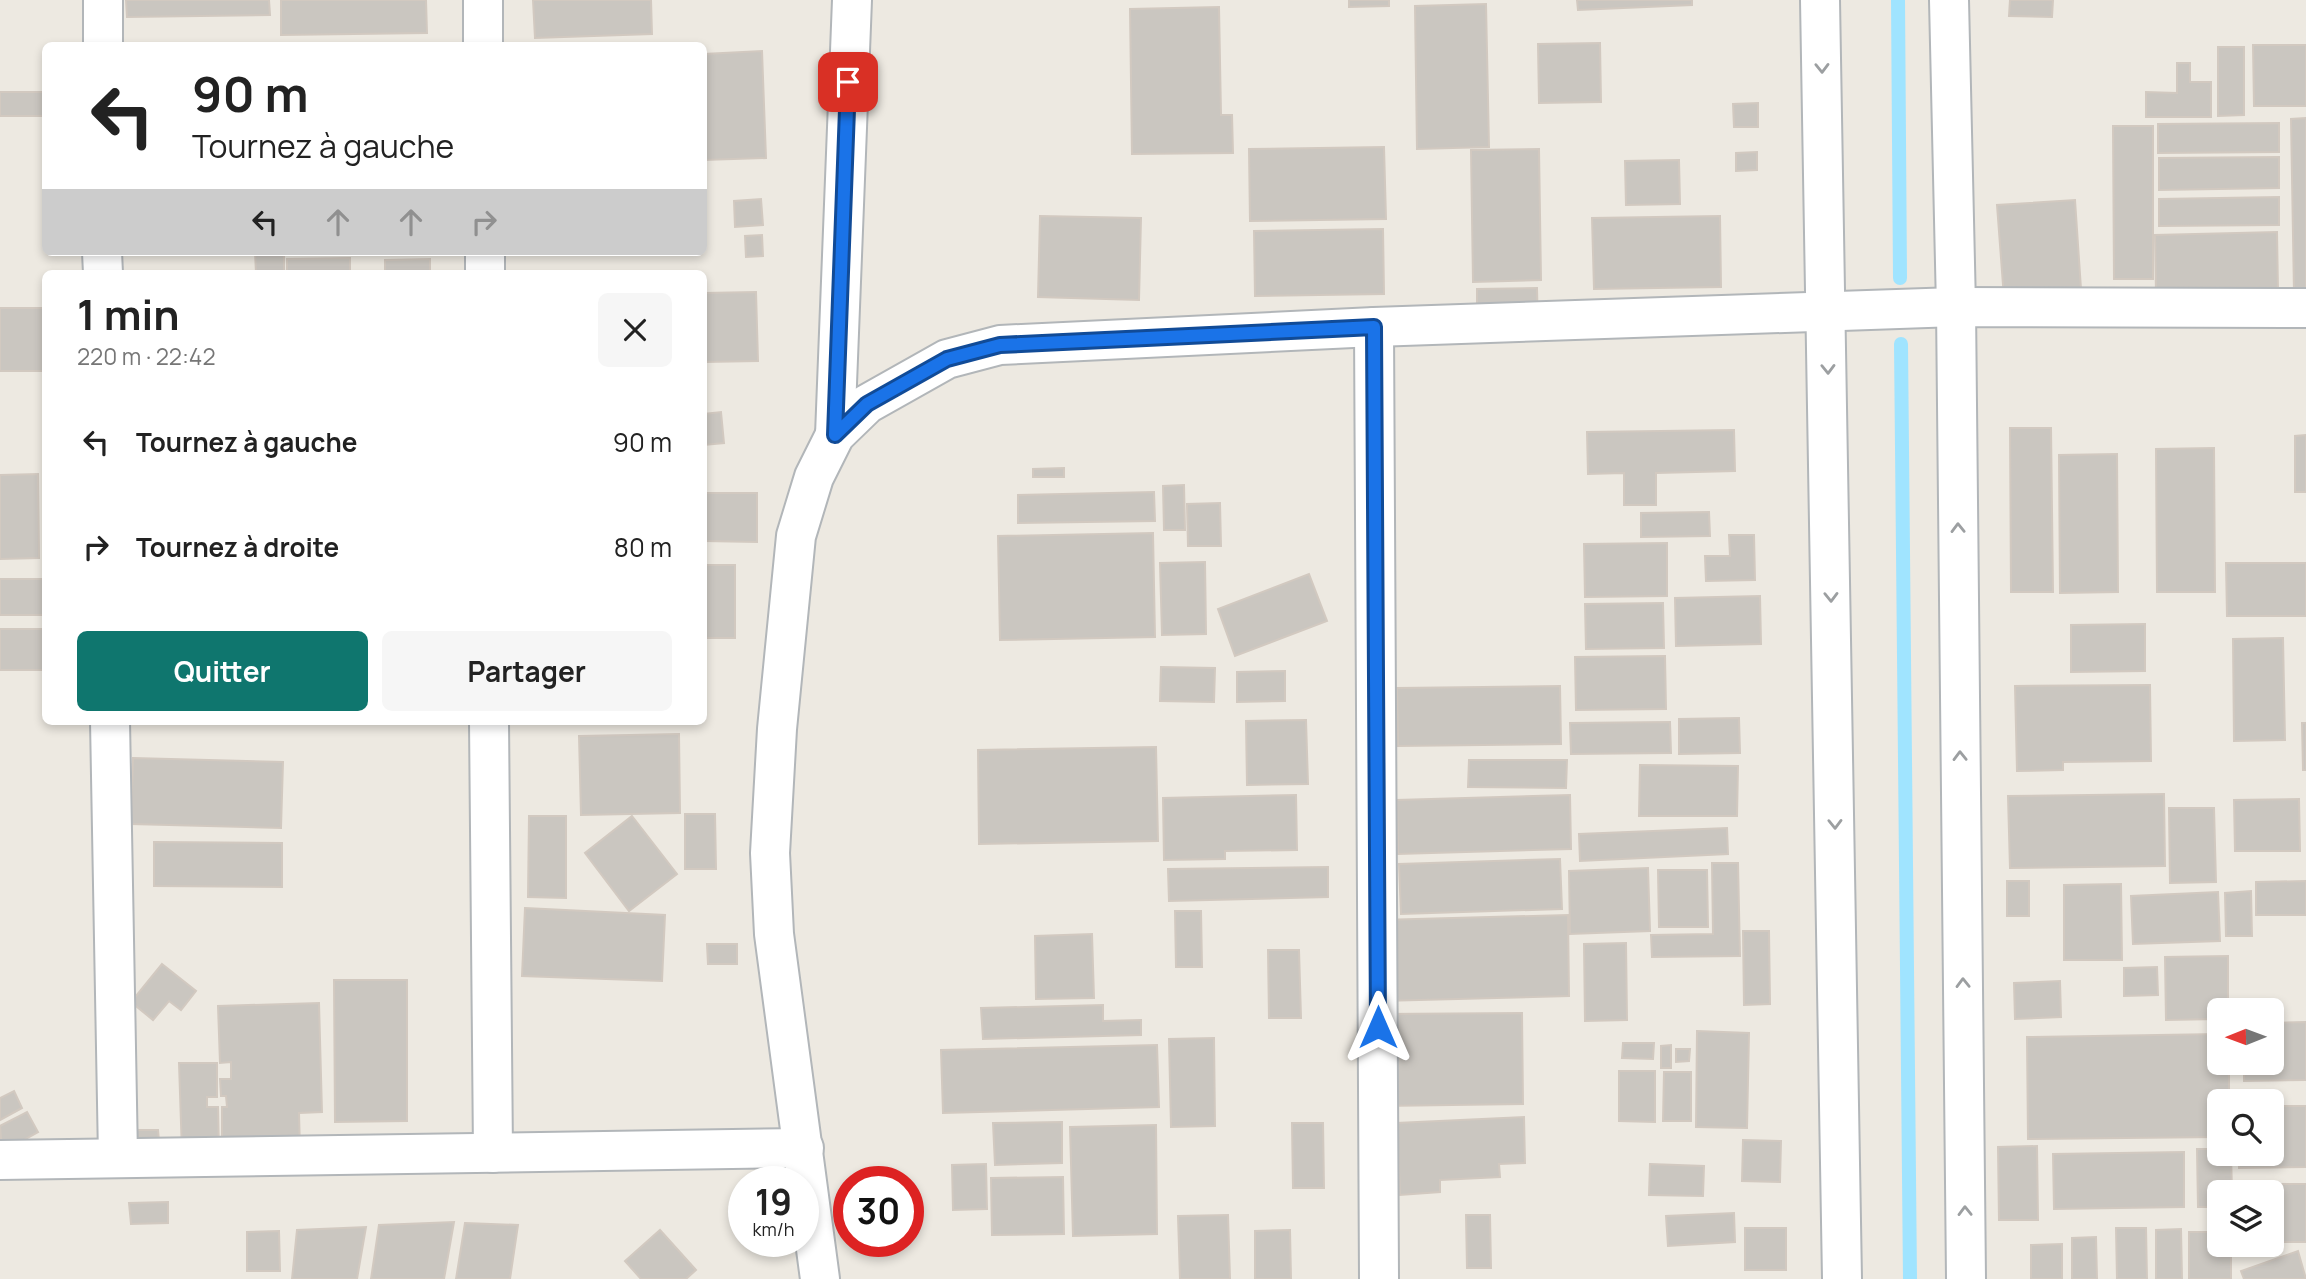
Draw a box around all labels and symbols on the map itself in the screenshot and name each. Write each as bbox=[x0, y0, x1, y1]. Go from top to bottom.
pin bbox=[818, 52, 878, 112]
one-way arrow bbox=[1814, 63, 1829, 74]
one-way arrow bbox=[1820, 364, 1835, 375]
one-way arrow bbox=[1950, 523, 1966, 533]
one-way arrow bbox=[1823, 592, 1839, 602]
one-way arrow bbox=[1953, 750, 1968, 761]
one-way arrow bbox=[1827, 819, 1842, 830]
one-way arrow bbox=[1955, 978, 1971, 988]
position arrow bbox=[1341, 990, 1415, 1064]
north arrow bbox=[2207, 998, 2284, 1074]
speed limit sign: 30 bbox=[833, 1166, 924, 1257]
one-way arrow bbox=[1957, 1205, 1973, 1216]

